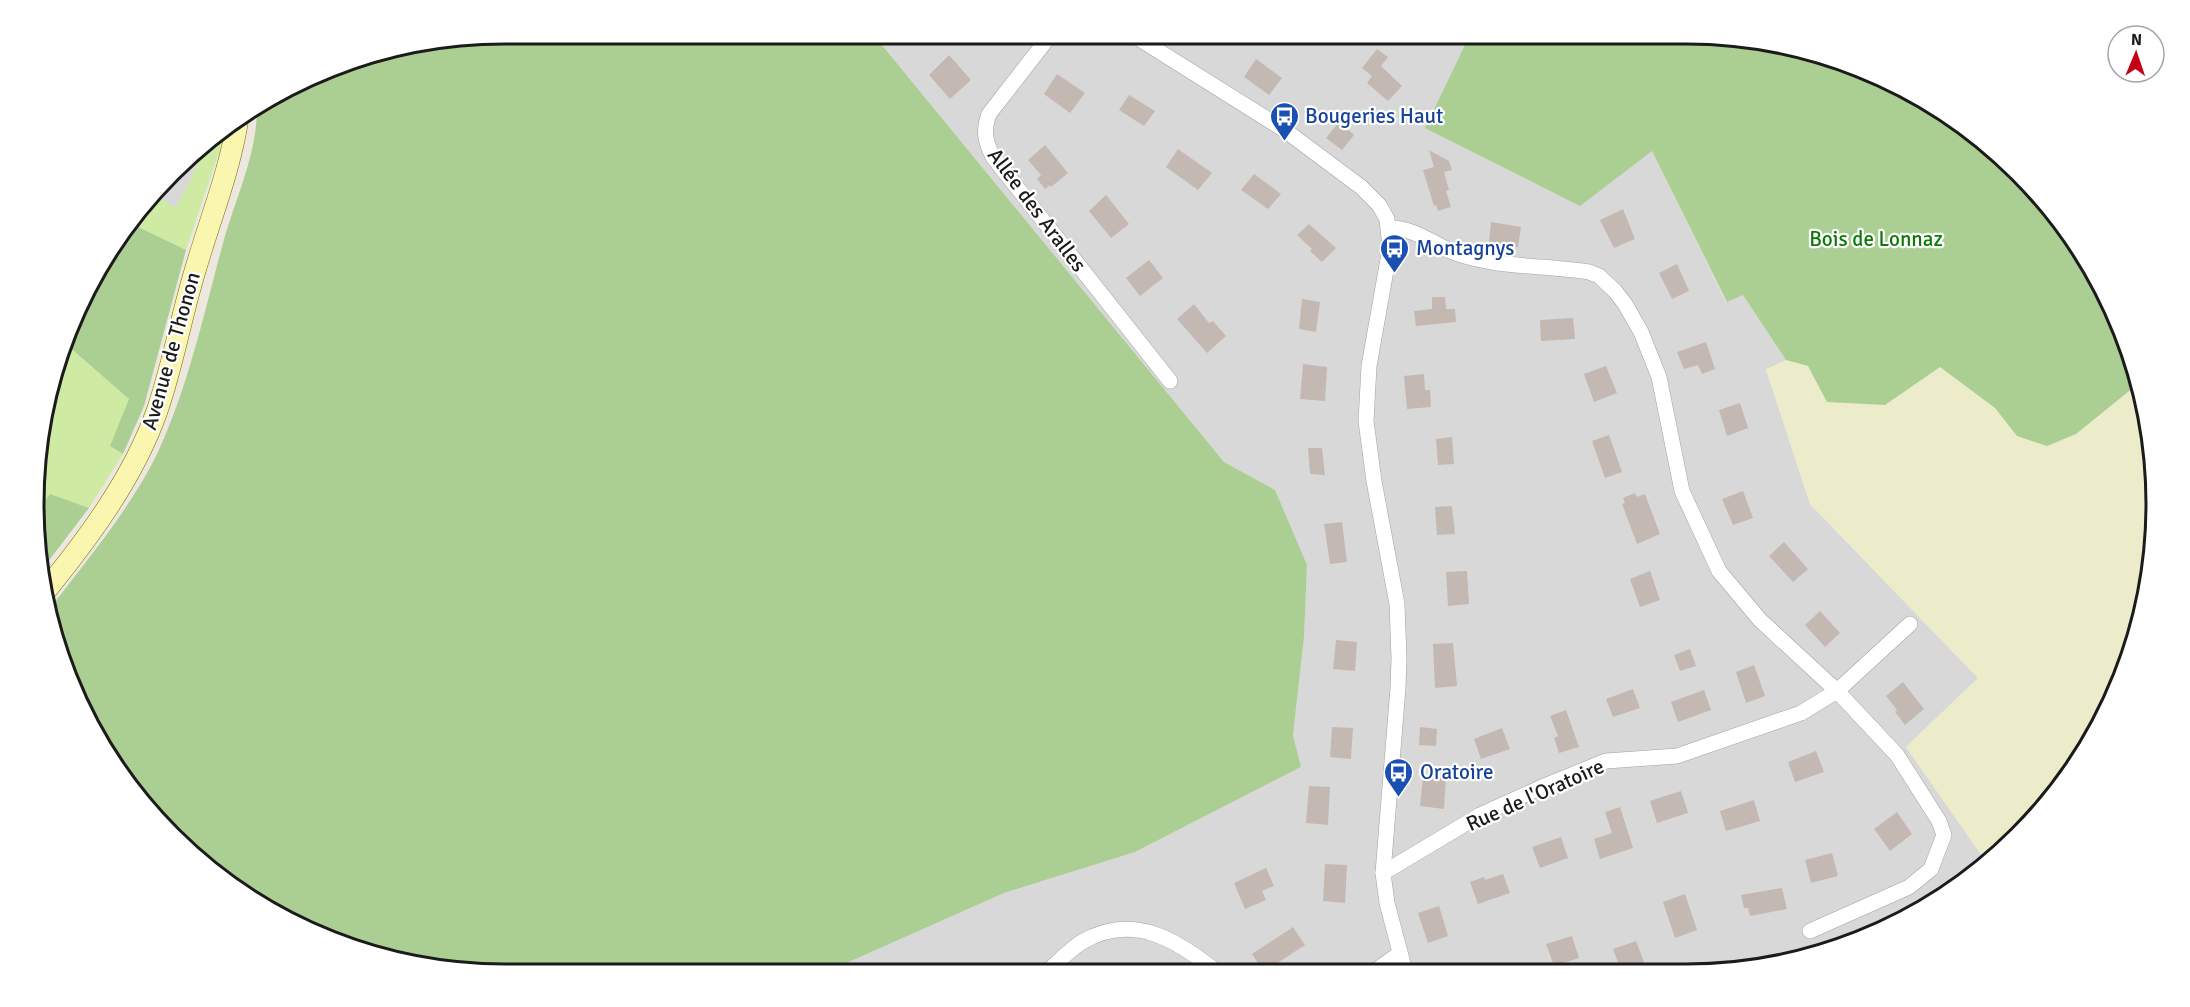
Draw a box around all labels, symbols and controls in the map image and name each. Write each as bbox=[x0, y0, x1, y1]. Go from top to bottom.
north arrow bbox=[2106, 24, 2166, 84]
text: N bbox=[2131, 30, 2142, 50]
bus stop icon: Bougeries Haut bbox=[1268, 100, 1300, 142]
place label: Bougeries Haut bbox=[1305, 103, 1443, 129]
street label: Allée des Aralles bbox=[982, 143, 1092, 277]
park label: Bois de Lonnaz bbox=[1809, 226, 1943, 252]
bus stop icon: Montagnys bbox=[1379, 232, 1411, 274]
place label: Montagnys bbox=[1416, 235, 1514, 261]
street label: Avenue de Thonon bbox=[136, 269, 206, 433]
street label: Rue de l'Oratoire bbox=[1462, 753, 1608, 837]
bus stop icon: Oratoire bbox=[1383, 756, 1415, 798]
place label: Oratoire bbox=[1420, 759, 1493, 785]

